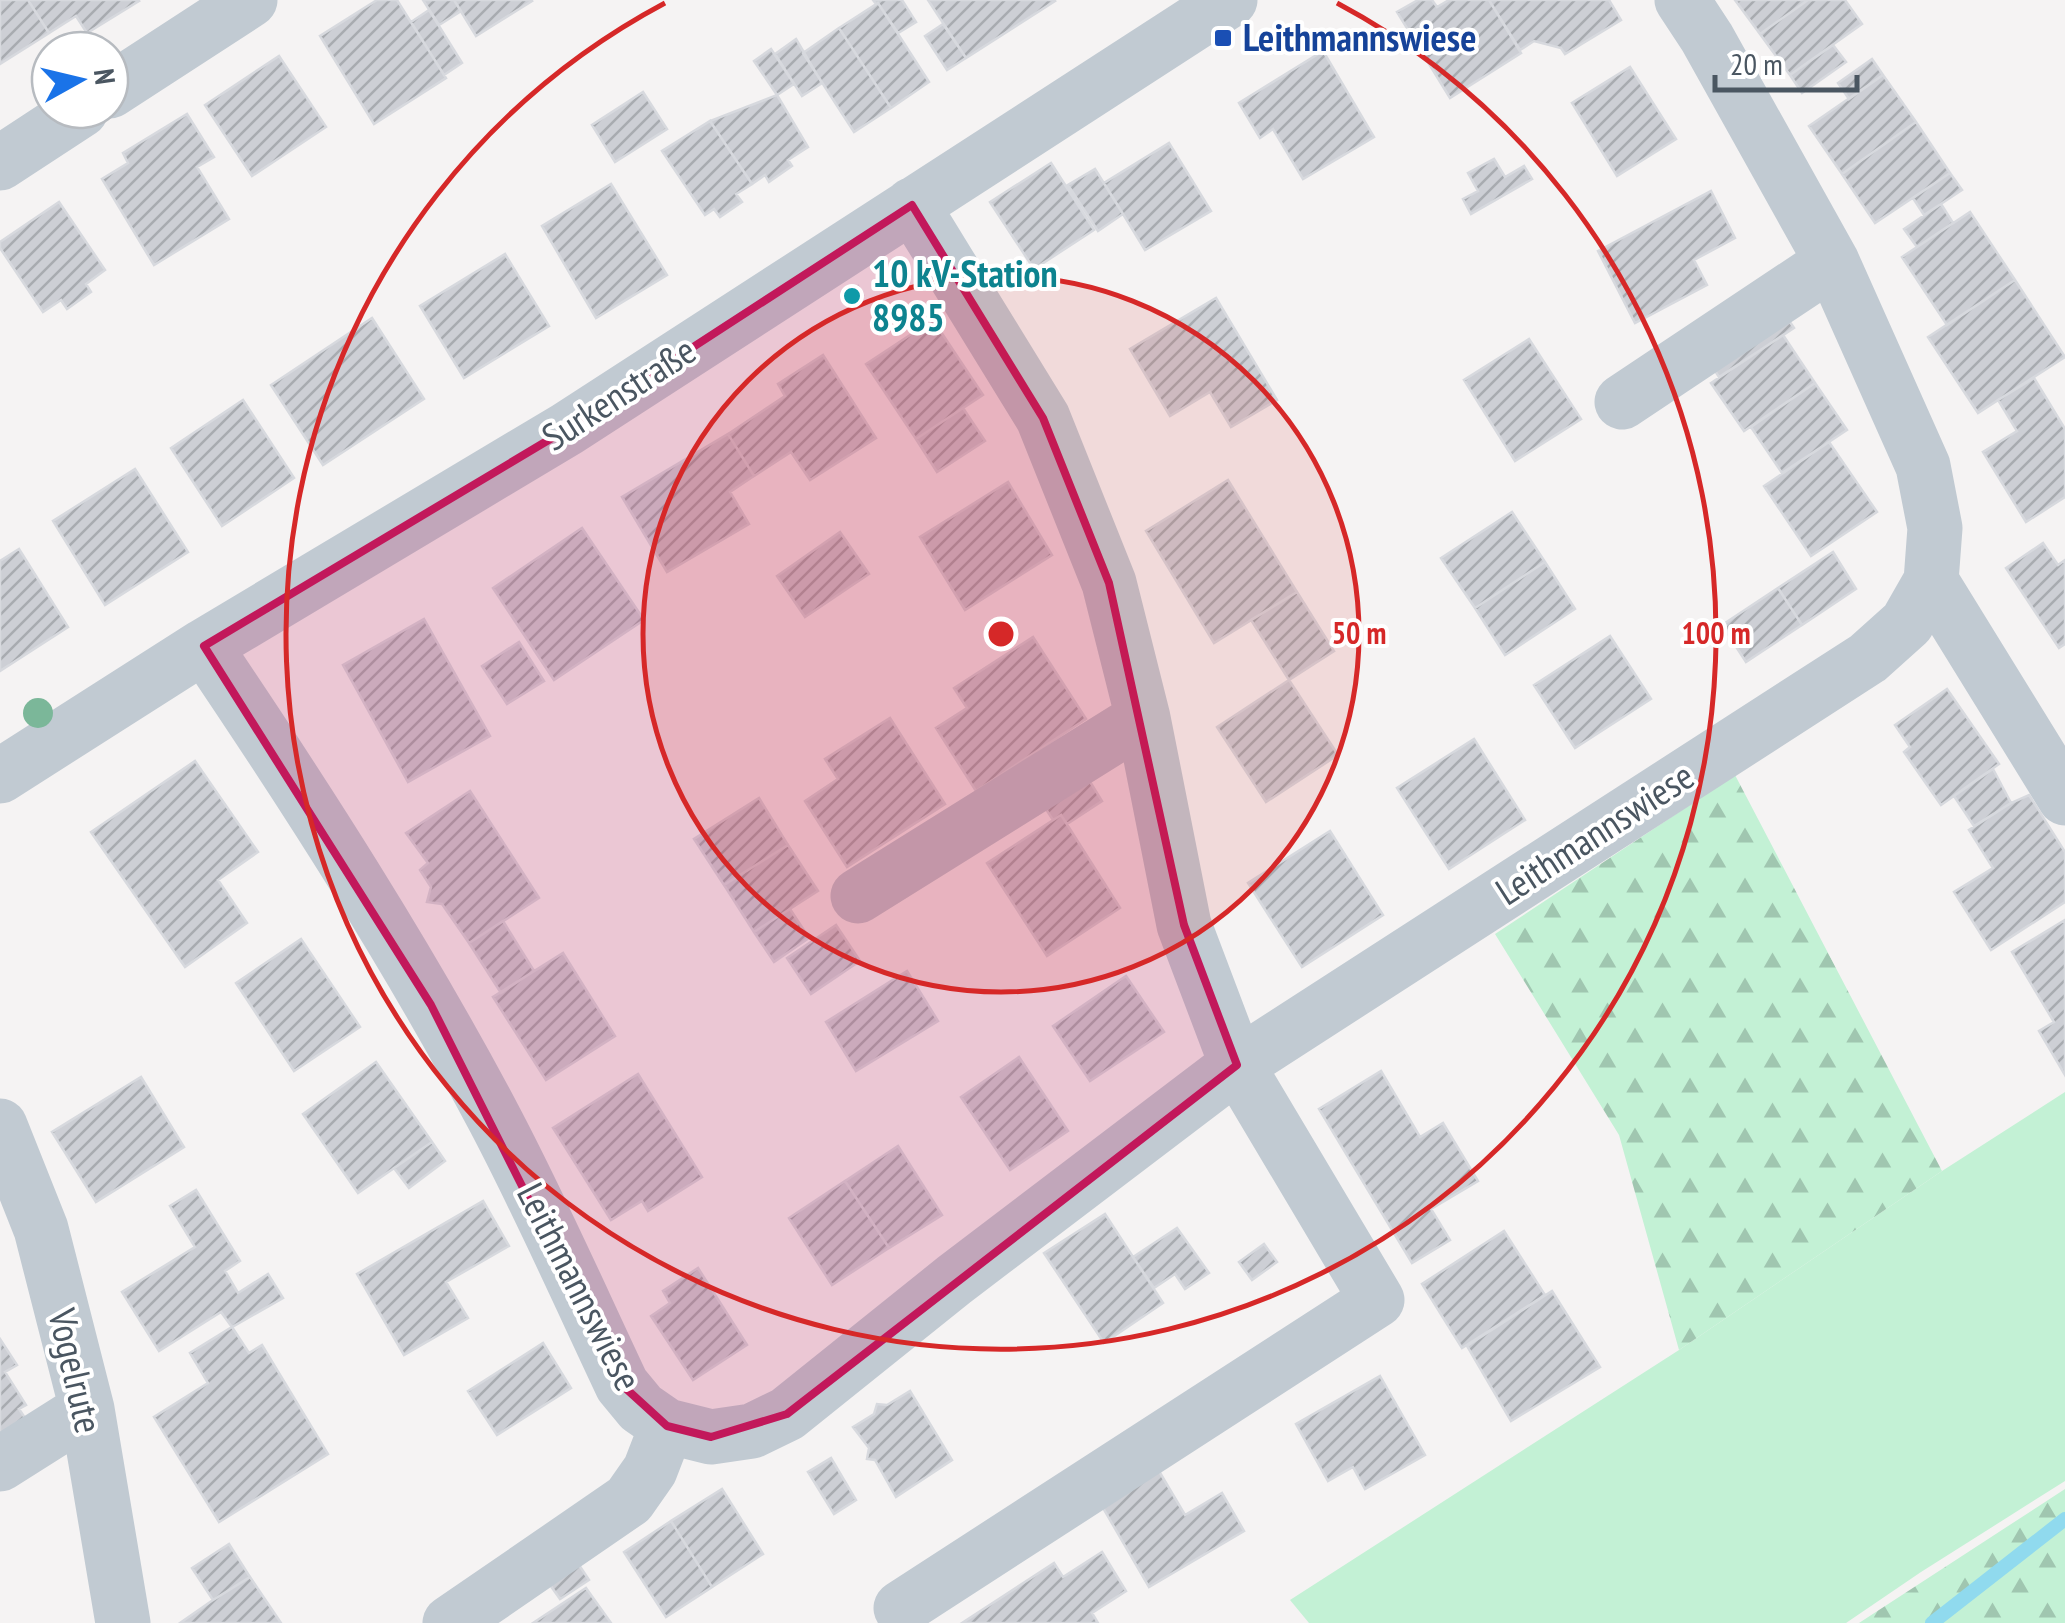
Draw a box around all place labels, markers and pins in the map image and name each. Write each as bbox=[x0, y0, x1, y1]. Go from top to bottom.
place label: Leithmannswiese bbox=[1243, 12, 1476, 61]
marker: Leithmannswiese bbox=[1212, 27, 1234, 49]
place label: 10 kV-Station 8985 bbox=[872, 248, 1058, 341]
marker: 10 kV-Station 8985 bbox=[841, 285, 863, 307]
centre of rings bbox=[983, 616, 1019, 652]

